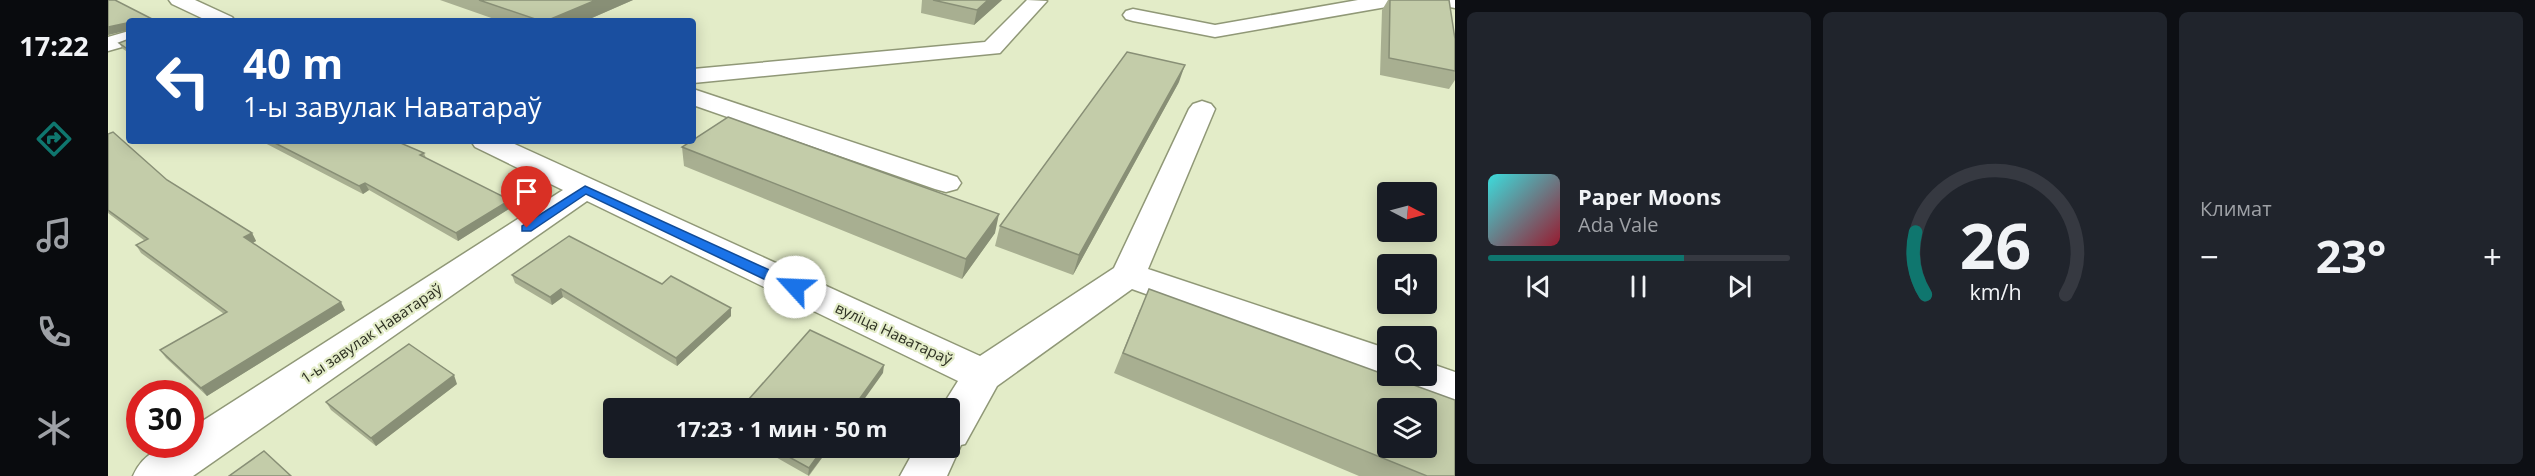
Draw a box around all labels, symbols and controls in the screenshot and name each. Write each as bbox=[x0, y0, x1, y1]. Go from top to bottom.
text: 17:22 bbox=[19, 27, 89, 64]
text: 40 m bbox=[243, 34, 343, 91]
icon: left bbox=[144, 42, 222, 120]
text: 1-ы завулак Наватараў bbox=[243, 88, 542, 125]
icon: directions bbox=[33, 118, 75, 160]
pin bbox=[501, 166, 552, 228]
icon: arrive bbox=[510, 175, 543, 208]
text: Paper Moons bbox=[1578, 181, 1721, 211]
north arrow bbox=[1377, 182, 1437, 242]
map controls bbox=[1377, 182, 1437, 458]
text: Климат bbox=[2200, 195, 2272, 222]
text: 26 bbox=[1959, 202, 2031, 287]
text: Ada Vale bbox=[1578, 211, 1659, 238]
icon: music bbox=[33, 214, 75, 256]
text: 23° bbox=[2316, 225, 2386, 286]
text: − bbox=[2200, 234, 2219, 279]
text: + bbox=[2483, 234, 2502, 279]
button: sound bbox=[1377, 254, 1437, 314]
position arrow bbox=[763, 255, 827, 319]
icon: previous bbox=[1522, 270, 1555, 303]
icon: pause bbox=[1622, 270, 1655, 303]
icon: next bbox=[1723, 270, 1756, 303]
text: km/h bbox=[1969, 277, 2021, 306]
street label: 1-ы завулак Наватараў bbox=[297, 278, 446, 388]
street label: вуліца Наватараў bbox=[832, 297, 956, 369]
icon: phone bbox=[33, 311, 75, 353]
button: search bbox=[1377, 326, 1437, 386]
speed limit sign: 30 bbox=[126, 380, 204, 458]
button: layers bbox=[1377, 398, 1437, 458]
icon: climate bbox=[33, 407, 75, 449]
text: 17:23 · 1 мин · 50 m bbox=[676, 413, 887, 443]

